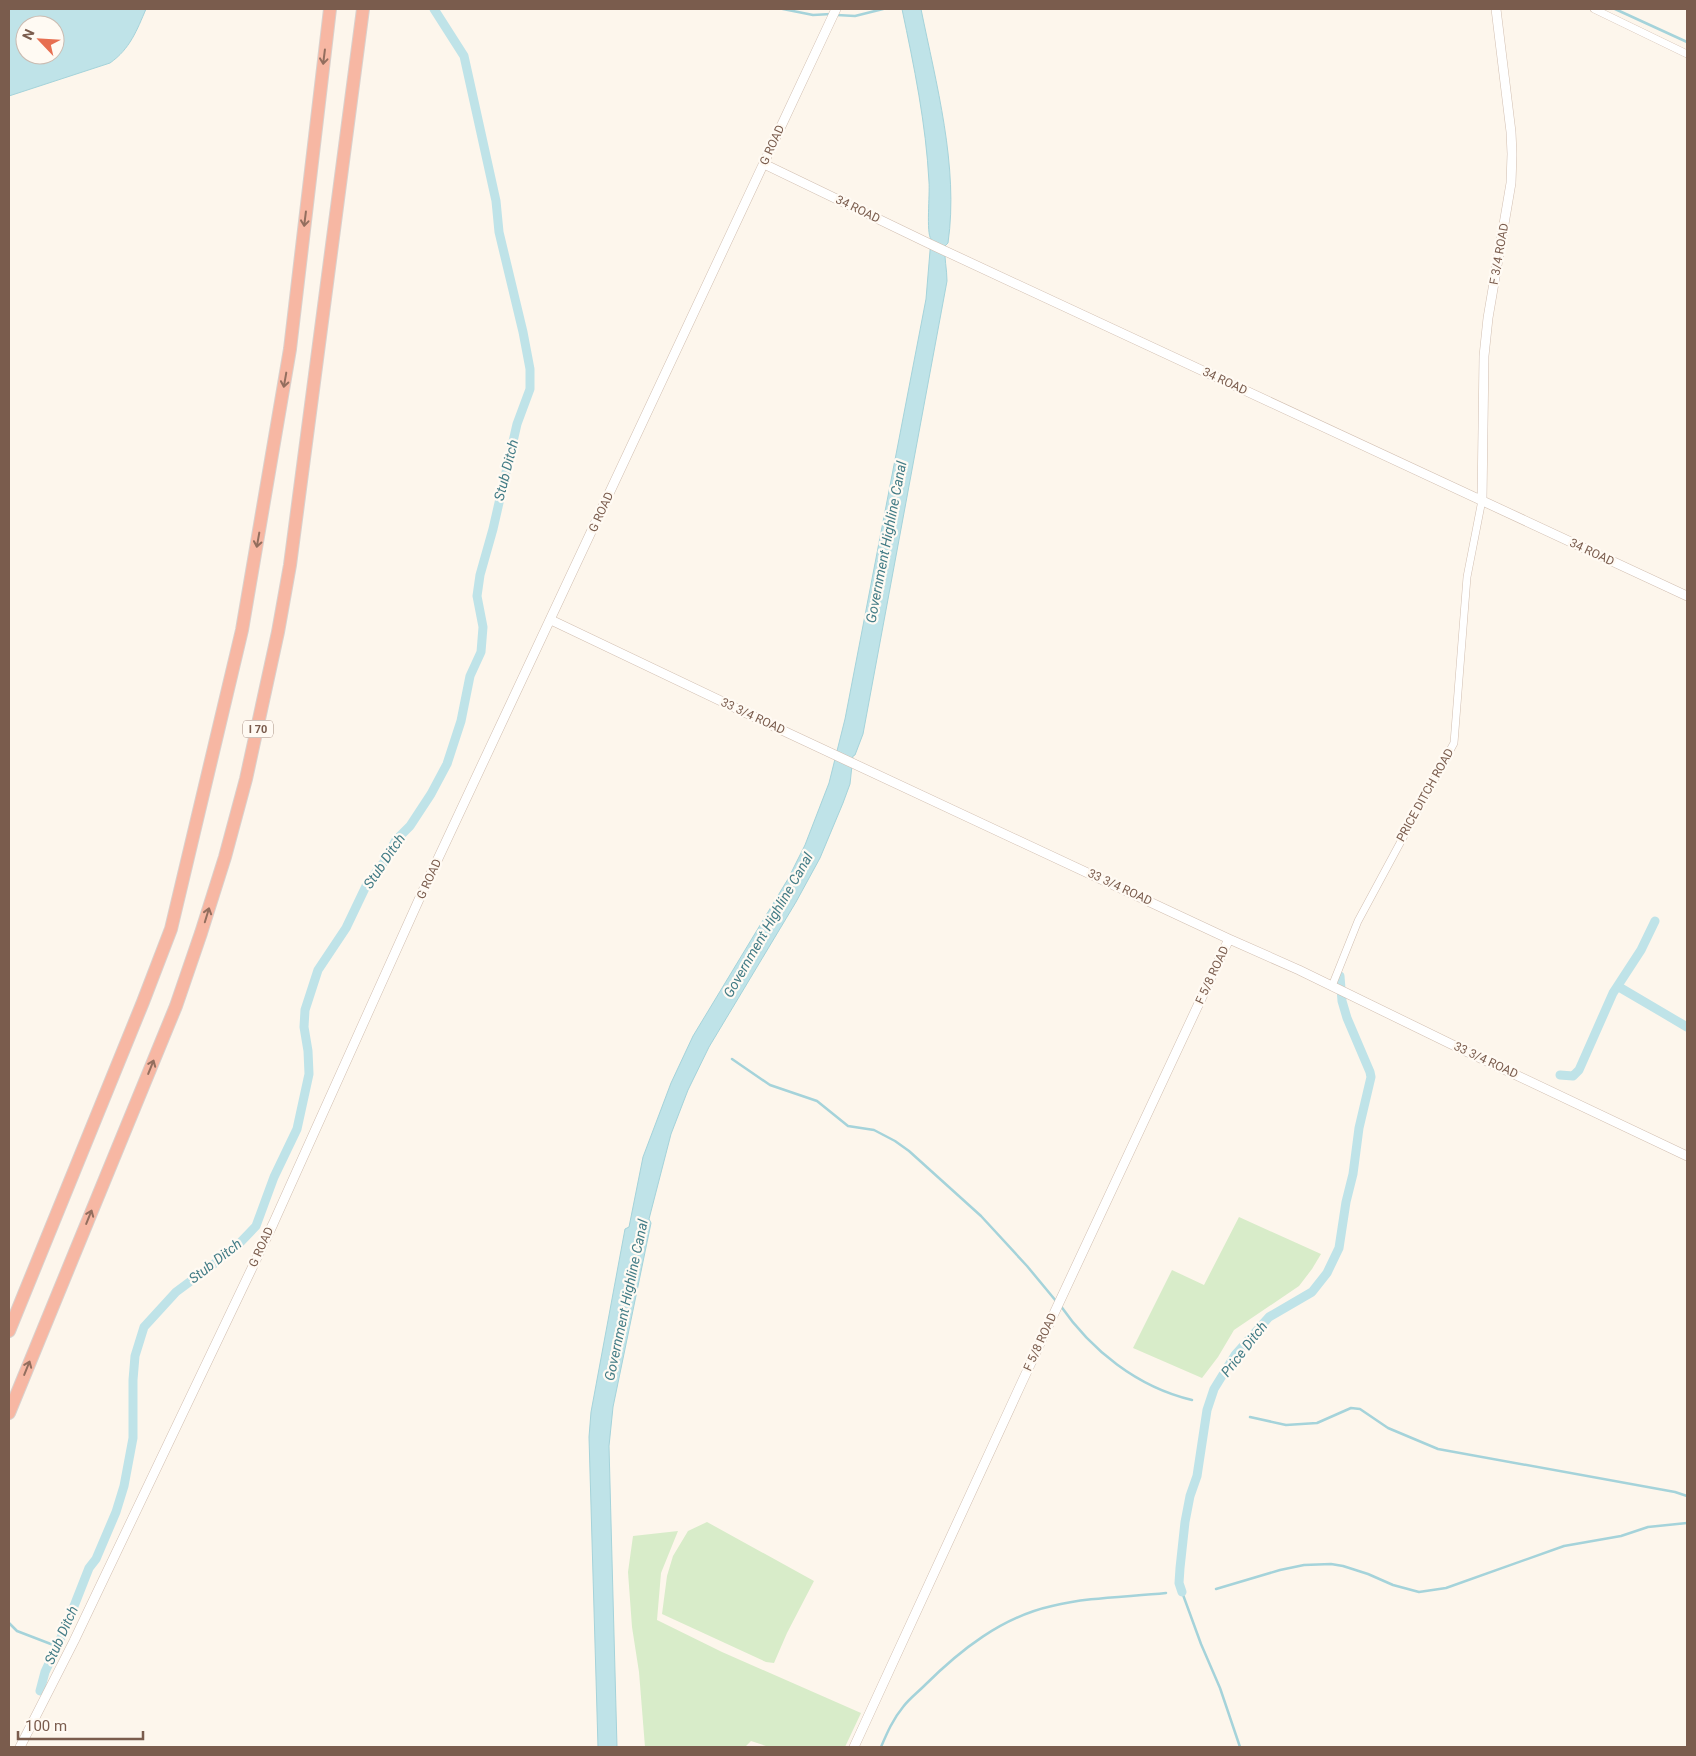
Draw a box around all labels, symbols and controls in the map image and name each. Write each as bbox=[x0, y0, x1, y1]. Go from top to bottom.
north arrow bbox=[15, 15, 65, 65]
text: N bbox=[19, 27, 38, 42]
one-way arrow bbox=[319, 49, 329, 65]
street label: G ROAD bbox=[757, 123, 787, 167]
street label: 34 ROAD bbox=[833, 192, 883, 226]
one-way arrow bbox=[300, 210, 310, 226]
street label: F 3/4 ROAD bbox=[1487, 222, 1511, 286]
street label: 34 ROAD bbox=[1200, 365, 1250, 397]
one-way arrow bbox=[280, 371, 290, 387]
water label: Stub Ditch bbox=[491, 438, 521, 502]
water label: Government Highline Canal bbox=[862, 459, 910, 624]
street label: G ROAD bbox=[586, 490, 616, 534]
one-way arrow bbox=[252, 532, 262, 548]
street label: 34 ROAD bbox=[1567, 536, 1617, 568]
street label: 33 3/4 ROAD bbox=[719, 695, 787, 737]
road number: I 70 bbox=[243, 721, 273, 738]
street label: PRICE DITCH ROAD bbox=[1394, 746, 1456, 844]
water label: Stub Ditch bbox=[360, 831, 408, 891]
water label: Government Highline Canal bbox=[720, 849, 816, 1000]
street label: G ROAD bbox=[414, 857, 444, 901]
street label: 33 3/4 ROAD bbox=[1086, 866, 1154, 908]
one-way arrow bbox=[202, 907, 212, 923]
street label: F 5/8 ROAD bbox=[1192, 944, 1232, 1006]
street label: 33 3/4 ROAD bbox=[1452, 1039, 1520, 1081]
one-way arrow bbox=[146, 1060, 156, 1075]
one-way arrow bbox=[85, 1210, 94, 1226]
water label: Government Highline Canal bbox=[601, 1217, 651, 1382]
street label: G ROAD bbox=[246, 1225, 276, 1269]
water label: Stub Ditch bbox=[186, 1236, 244, 1286]
street label: F 5/8 ROAD bbox=[1020, 1311, 1060, 1373]
water label: Price Ditch bbox=[1218, 1318, 1270, 1380]
one-way arrow bbox=[23, 1361, 33, 1376]
water label: Stub Ditch bbox=[41, 1603, 81, 1667]
scale bar bbox=[18, 1708, 142, 1740]
text: 100 m bbox=[25, 1717, 67, 1735]

